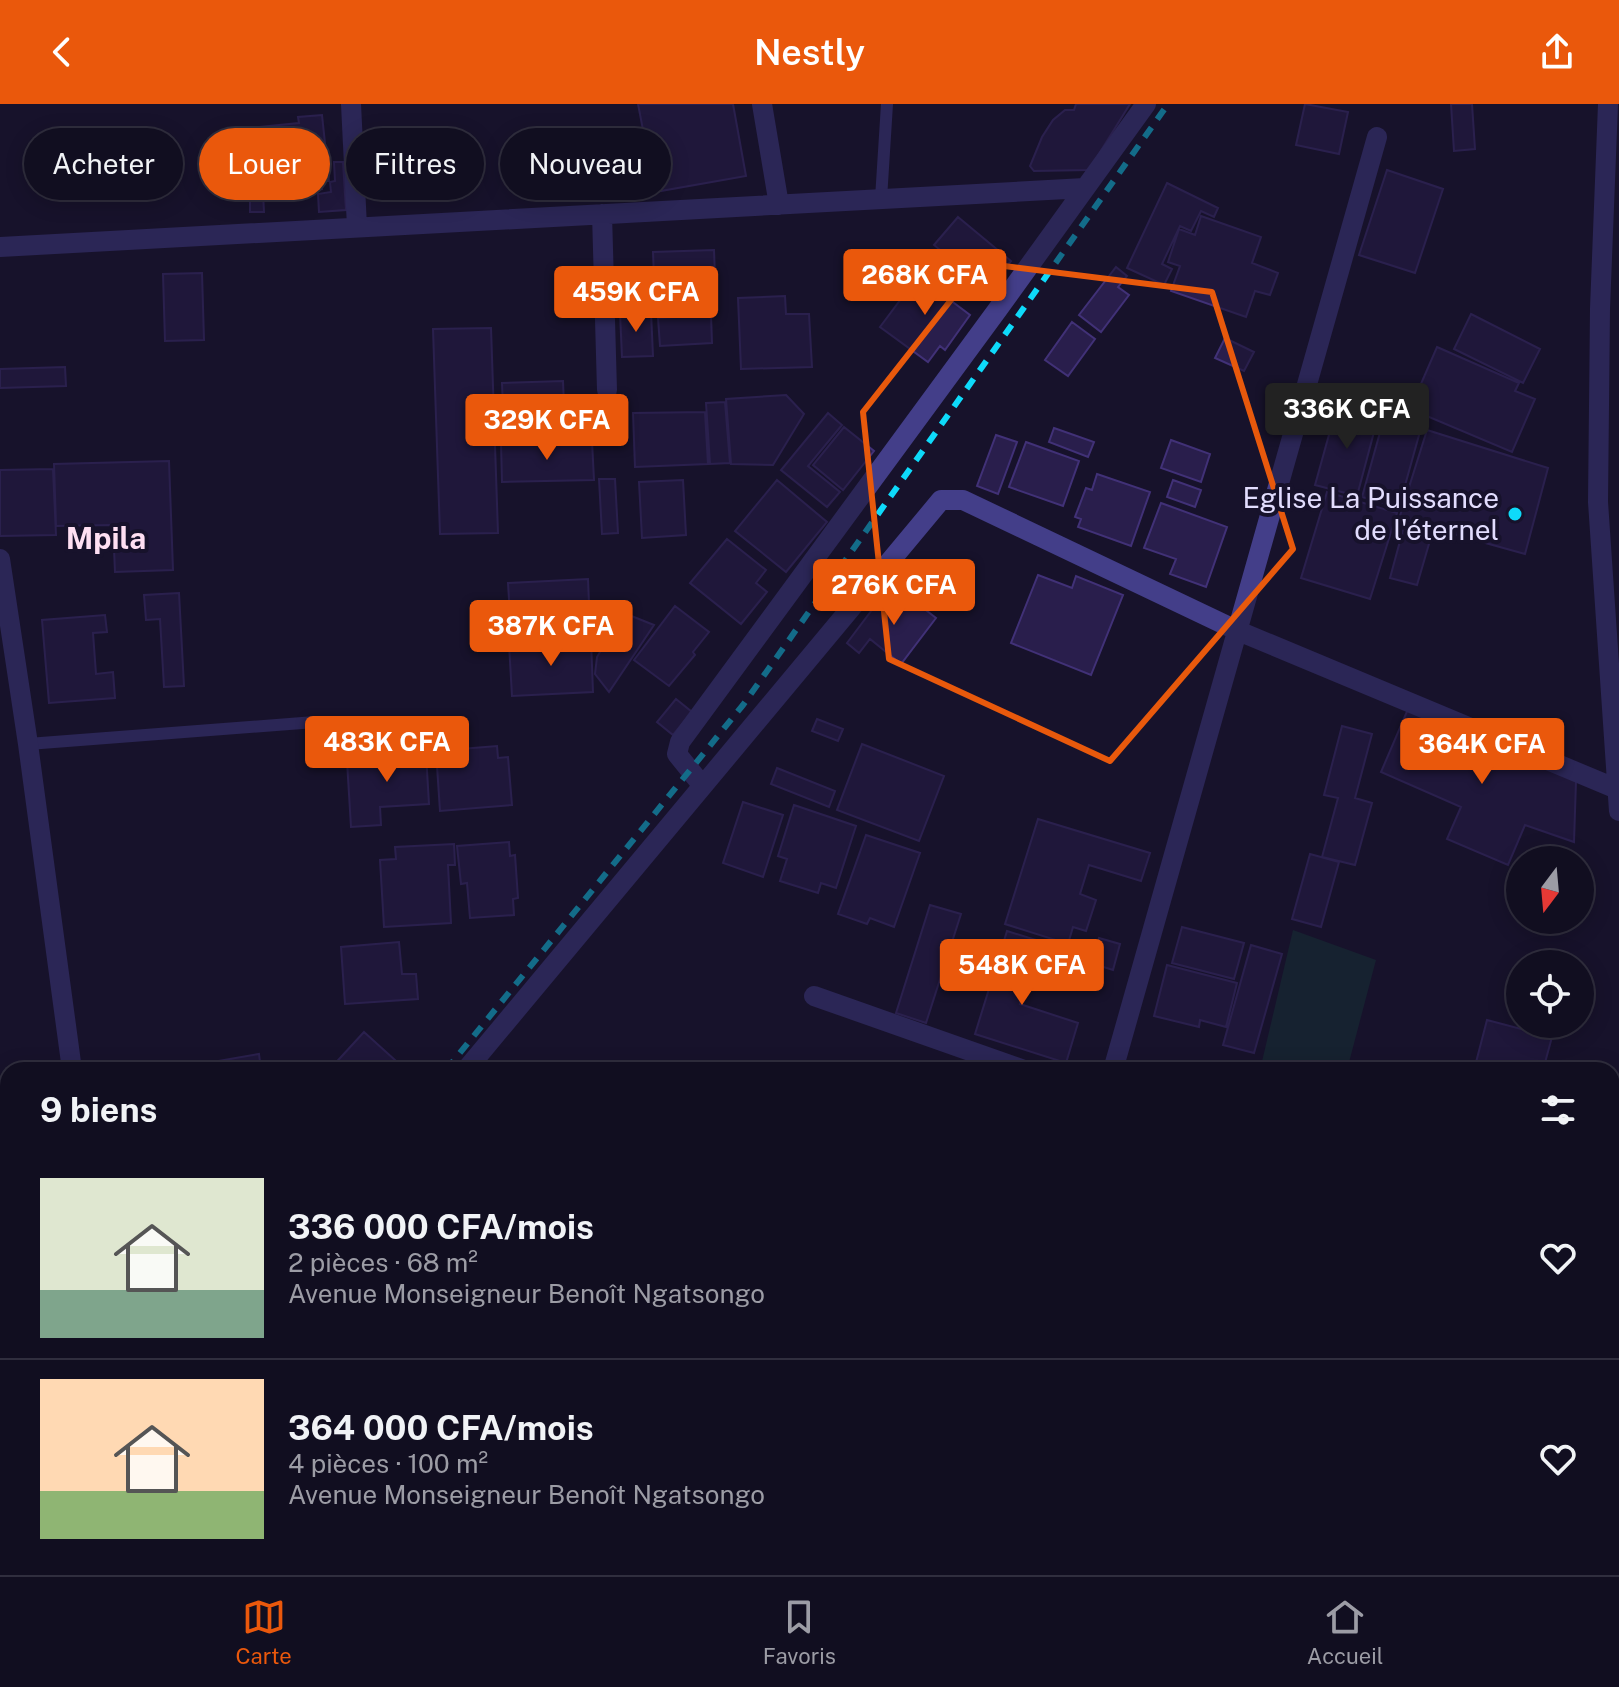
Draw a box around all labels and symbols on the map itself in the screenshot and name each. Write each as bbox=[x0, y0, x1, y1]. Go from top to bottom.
pin: 268K CFA bbox=[842, 249, 1008, 317]
pin: 459K CFA bbox=[553, 266, 719, 334]
pin: 336K CFA bbox=[1264, 383, 1430, 451]
pin: 329K CFA bbox=[464, 394, 630, 462]
place label: Eglise La Puissance de l'éternel bbox=[1243, 481, 1499, 546]
marker: Eglise La Puissance de l'éternel bbox=[1506, 505, 1524, 523]
district label: Mpila bbox=[66, 520, 146, 556]
pin: 276K CFA bbox=[811, 559, 977, 627]
pin: 387K CFA bbox=[468, 600, 634, 668]
pin: 483K CFA bbox=[304, 716, 470, 784]
pin: 364K CFA bbox=[1399, 718, 1565, 786]
north arrow bbox=[1506, 846, 1594, 934]
pin: 548K CFA bbox=[939, 939, 1105, 1007]

